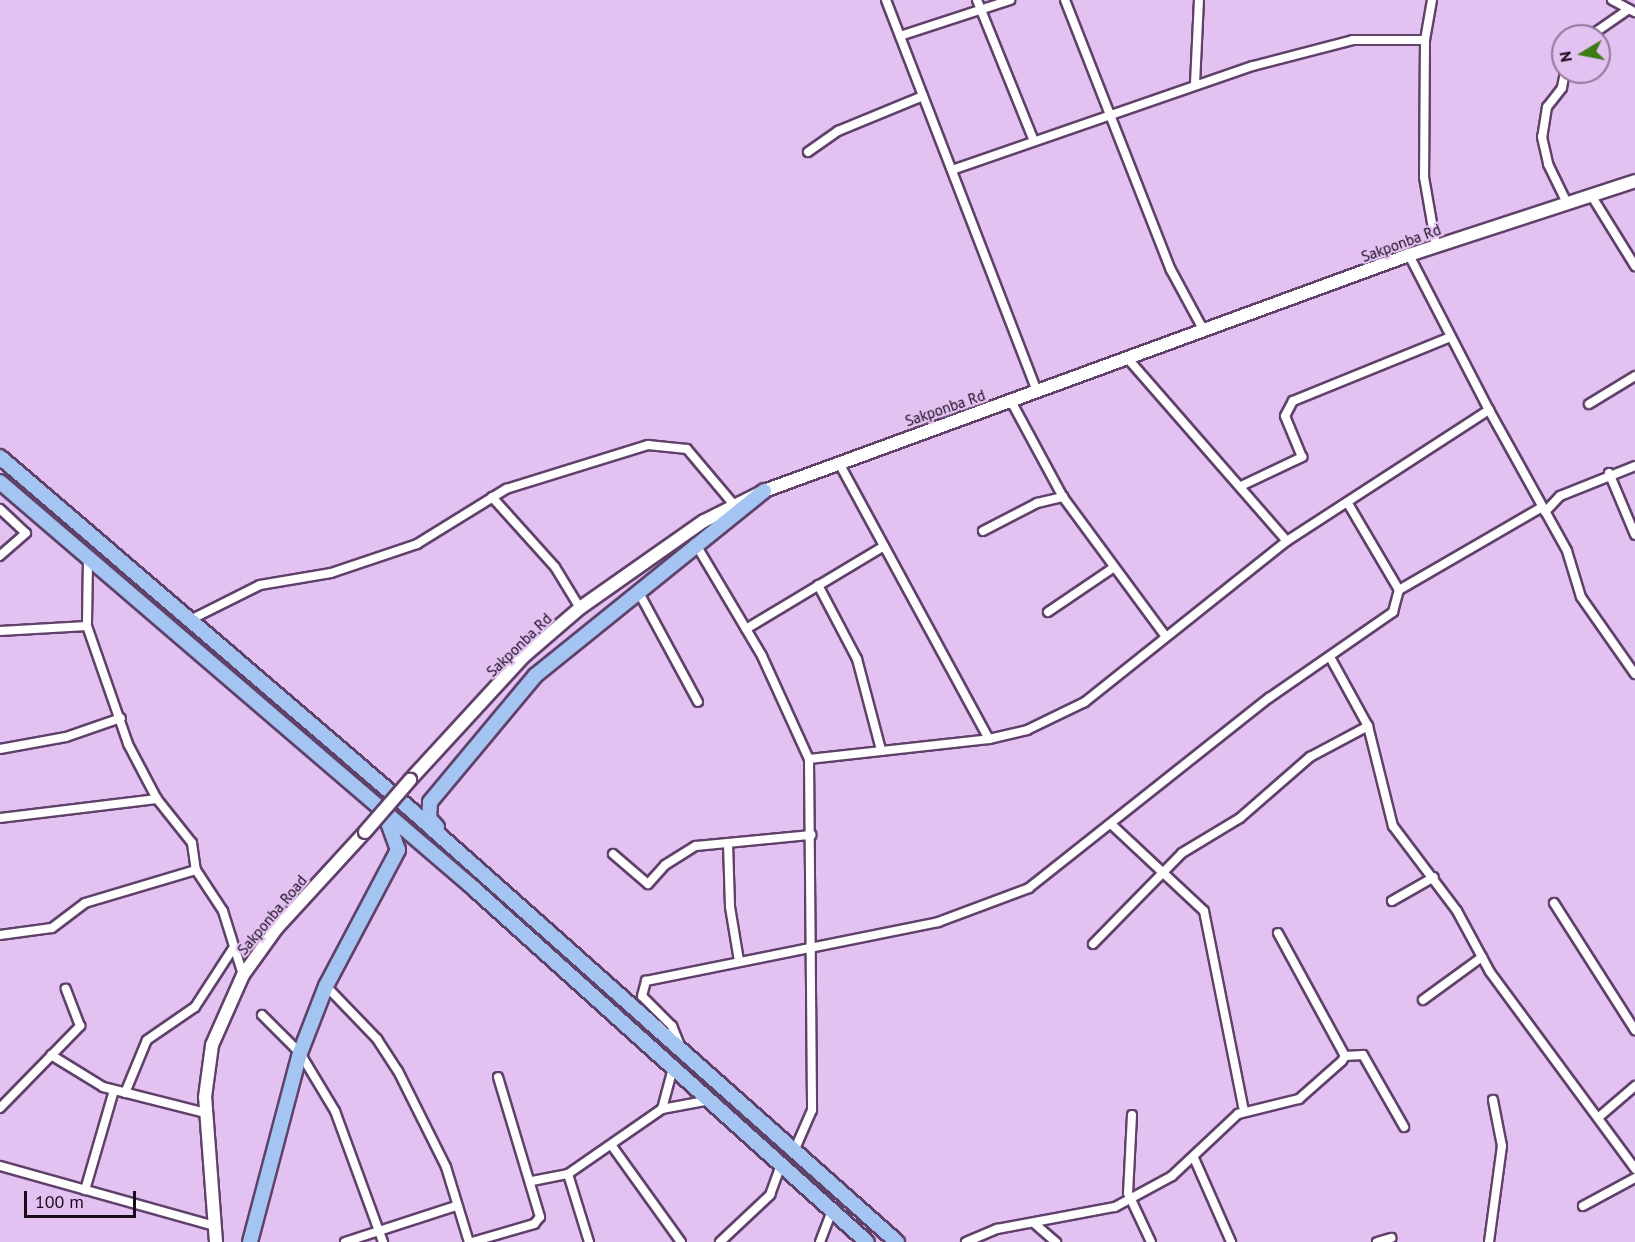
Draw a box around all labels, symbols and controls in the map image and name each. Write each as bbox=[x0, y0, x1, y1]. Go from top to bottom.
north arrow bbox=[1551, 24, 1611, 84]
text: N bbox=[1554, 50, 1576, 64]
street label: Sakponba Rd bbox=[1359, 220, 1443, 266]
street label: Sakponba Rd bbox=[903, 386, 987, 430]
street label: Sakponba Rd bbox=[483, 610, 555, 680]
street label: Sakponba Road bbox=[234, 872, 310, 958]
scale bar bbox=[27, 1179, 140, 1217]
text: 100 m bbox=[35, 1190, 84, 1213]

